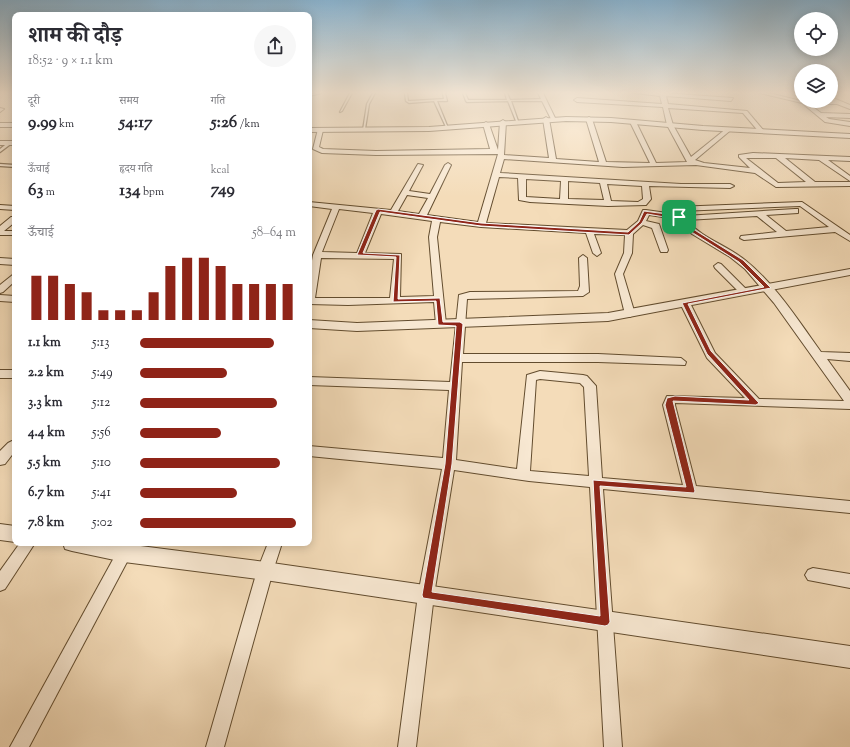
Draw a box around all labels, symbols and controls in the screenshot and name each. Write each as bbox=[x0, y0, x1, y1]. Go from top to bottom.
map controls bbox=[794, 12, 838, 108]
button: locate bbox=[794, 12, 838, 56]
text: शाम की दौड़ bbox=[28, 21, 122, 53]
button: share bbox=[254, 25, 296, 67]
text: 18:52 · 9 × 1.1 km bbox=[28, 52, 113, 70]
button: layers bbox=[794, 64, 838, 108]
text: दूरी bbox=[28, 93, 40, 109]
text: समय bbox=[119, 93, 139, 109]
text: गति bbox=[211, 93, 225, 109]
text: 9.99 bbox=[28, 111, 57, 135]
text: 54:17 bbox=[119, 111, 152, 135]
text: 5:26 bbox=[211, 111, 237, 135]
text: km bbox=[57, 116, 74, 132]
text: /km bbox=[237, 116, 260, 132]
text: ऊँचाई bbox=[28, 161, 50, 177]
text: हृदय गति bbox=[119, 161, 153, 177]
text: kcal bbox=[211, 162, 230, 178]
text: 749 bbox=[211, 178, 235, 202]
text: 63 bbox=[28, 179, 43, 203]
text: 134 bbox=[119, 179, 141, 203]
text: m bbox=[43, 184, 55, 200]
text: bpm bbox=[141, 184, 164, 200]
pin bbox=[662, 200, 696, 234]
icon: arrive bbox=[668, 206, 690, 228]
text: ऊँचाई bbox=[28, 224, 54, 242]
text: 58–64 m bbox=[252, 224, 296, 242]
text: 1.1 km bbox=[28, 334, 61, 352]
text: 5:13 bbox=[92, 334, 110, 352]
text: 2.2 km bbox=[28, 364, 64, 382]
text: 5:49 bbox=[92, 364, 113, 382]
text: 3.3 km bbox=[28, 394, 62, 412]
text: 5:12 bbox=[92, 394, 110, 412]
text: 4.4 km bbox=[28, 424, 65, 442]
text: 5:56 bbox=[92, 424, 111, 442]
text: 5.5 km bbox=[28, 454, 61, 472]
text: 5:10 bbox=[92, 454, 111, 472]
text: 6.7 km bbox=[28, 484, 65, 502]
text: 5:41 bbox=[92, 484, 111, 502]
text: 7.8 km bbox=[28, 514, 64, 532]
text: 5:02 bbox=[92, 514, 113, 532]

